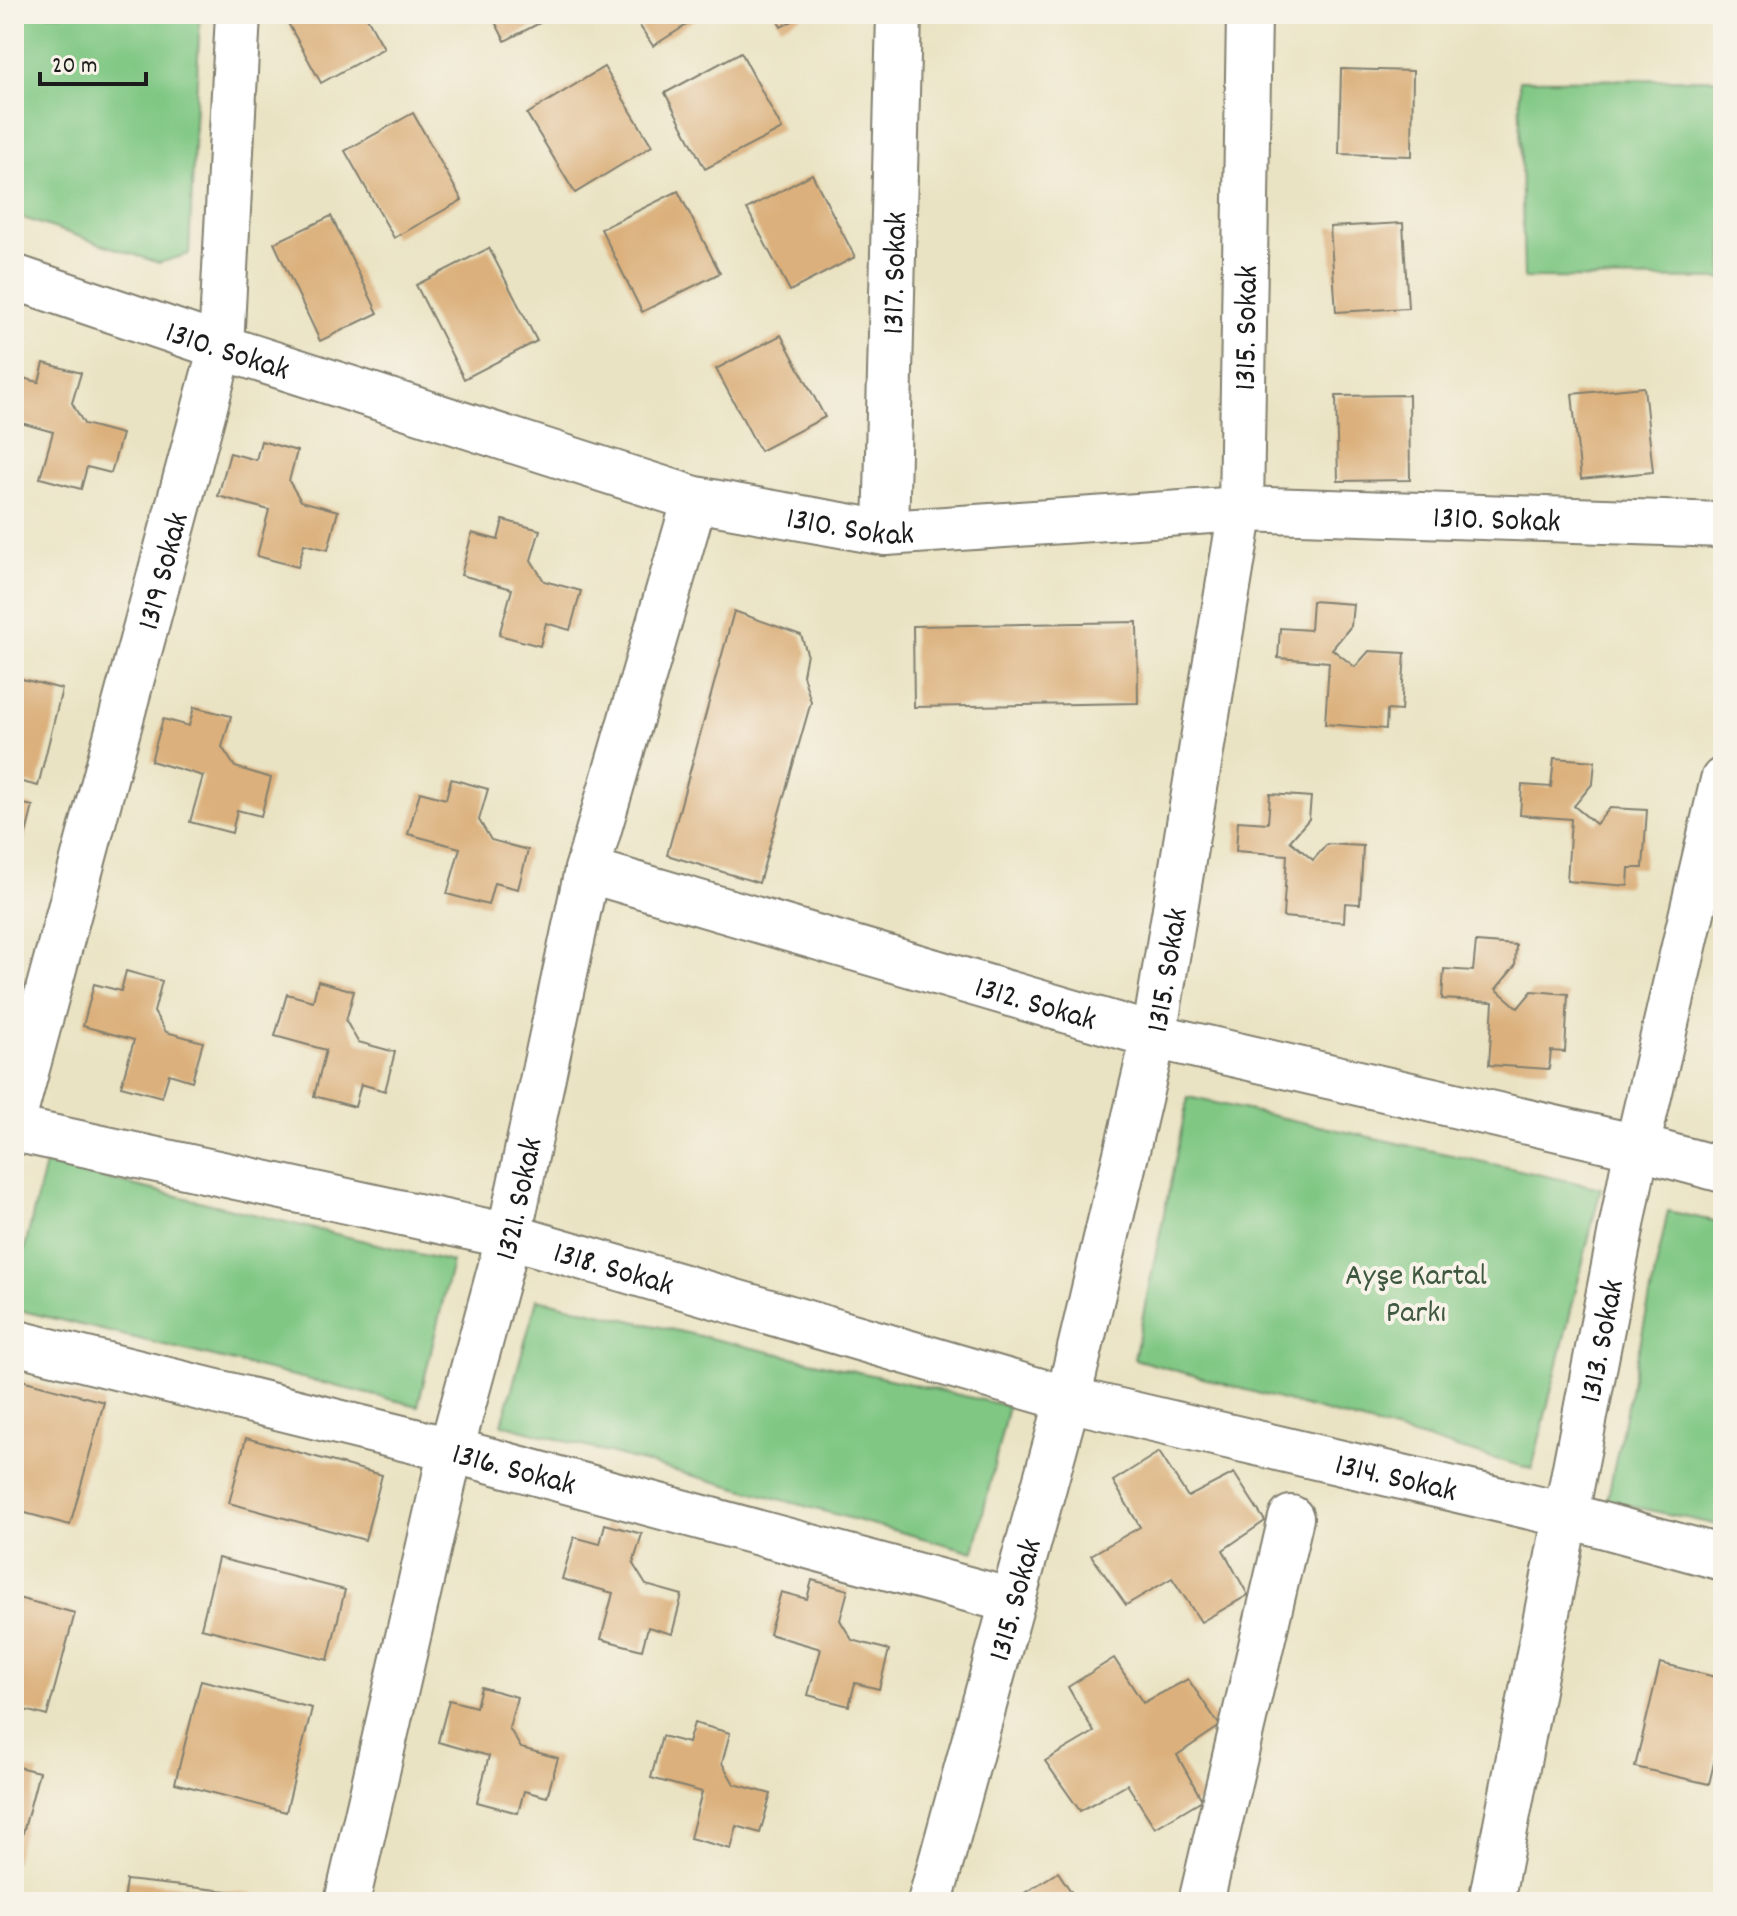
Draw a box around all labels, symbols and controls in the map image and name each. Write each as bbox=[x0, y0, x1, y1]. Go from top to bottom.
scale bar bbox=[40, 36, 146, 86]
text: 20 m bbox=[52, 50, 98, 84]
street label: 1317. Sokak bbox=[873, 211, 922, 335]
street label: 1315. Sokak bbox=[1225, 265, 1273, 391]
street label: 1310. Sokak bbox=[159, 312, 295, 395]
street label: 1310. Sokak bbox=[1432, 497, 1561, 548]
street label: 1310. Sokak bbox=[782, 498, 916, 561]
street label: 1319 Sokak bbox=[128, 508, 204, 636]
street label: 1315. Sokak bbox=[1137, 905, 1203, 1036]
street label: 1312. Sokak bbox=[969, 967, 1101, 1046]
street label: 1321. Sokak bbox=[485, 1134, 557, 1266]
street label: 1318. Sokak bbox=[547, 1232, 678, 1311]
park label: Ayşe Kartal Parkı bbox=[1345, 1255, 1487, 1338]
street label: 1313. Sokak bbox=[1570, 1276, 1639, 1407]
street label: 1316. Sokak bbox=[446, 1433, 580, 1511]
street label: 1314. Sokak bbox=[1330, 1444, 1461, 1517]
street label: 1315. Sokak bbox=[979, 1534, 1057, 1667]

